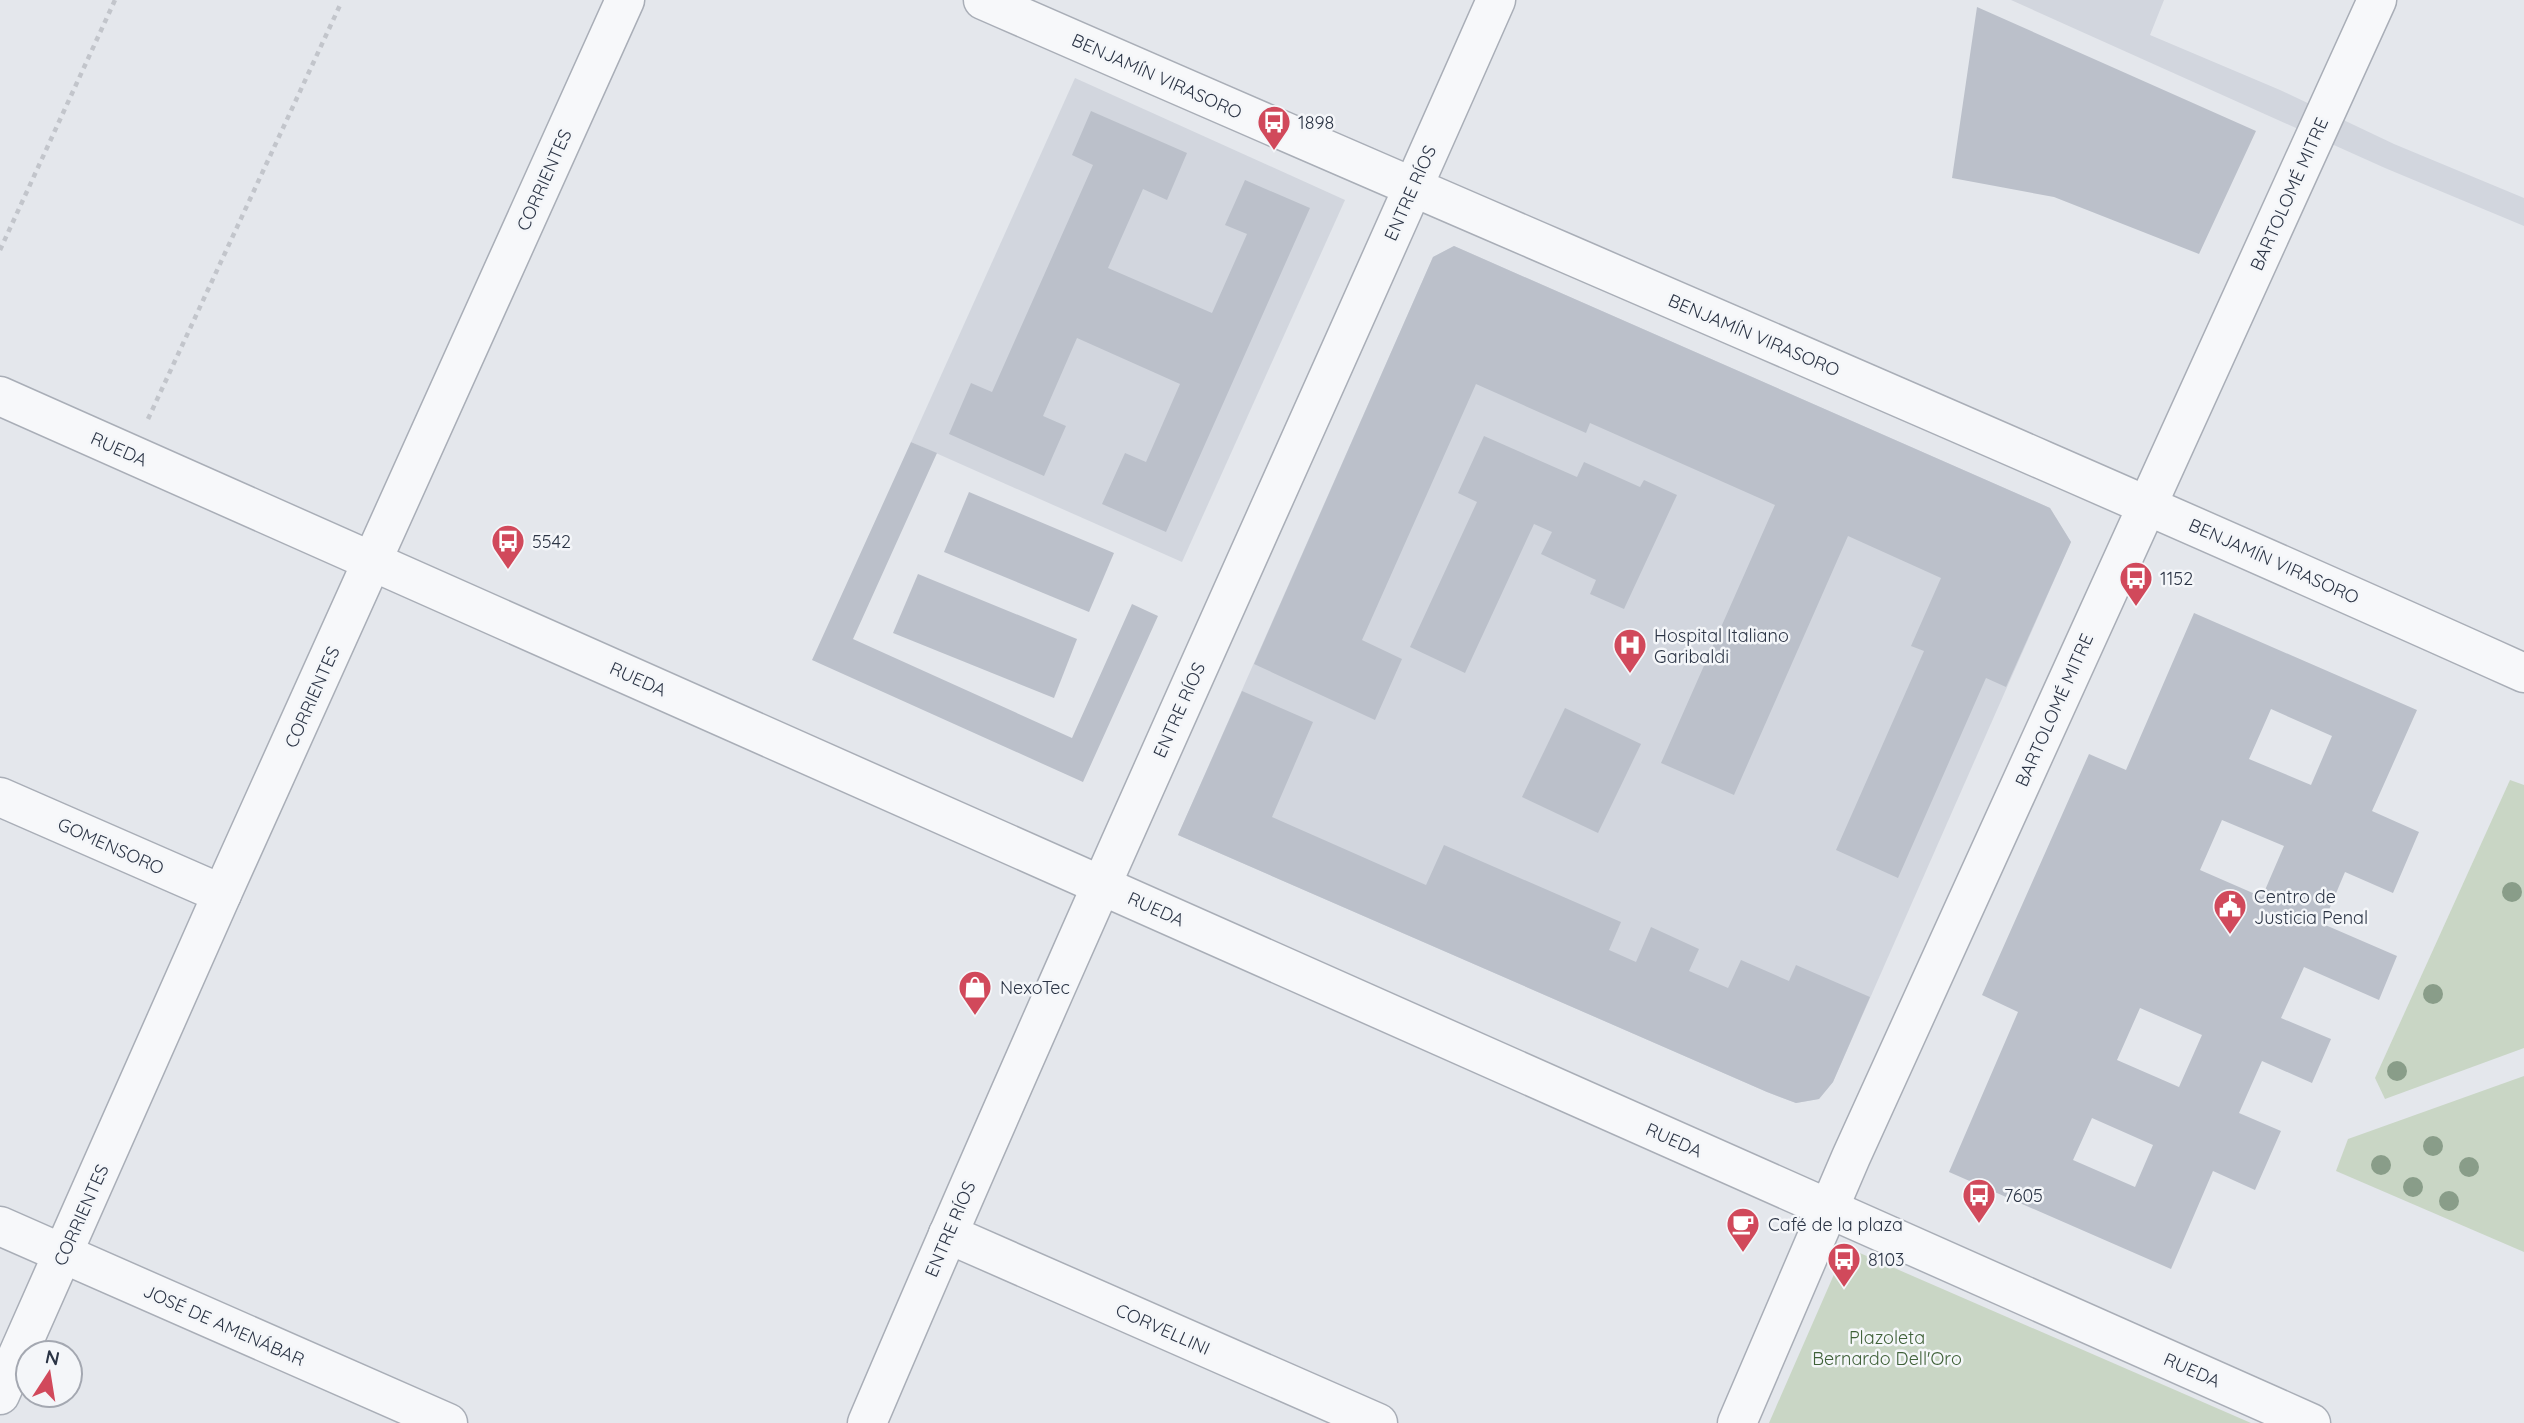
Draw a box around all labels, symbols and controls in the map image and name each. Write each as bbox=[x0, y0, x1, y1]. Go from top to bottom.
street label: BENJAMÍN VIRASORO bbox=[1068, 28, 1246, 124]
bus stop icon: 1898 bbox=[1255, 103, 1293, 152]
place label: 1898 bbox=[1298, 111, 1334, 134]
street label: BARTOLOMÉ MITRE bbox=[2245, 114, 2333, 274]
street label: CORRIENTES bbox=[511, 126, 577, 234]
street label: ENTRE RÍOS bbox=[1379, 142, 1441, 244]
street label: BENJAMÍN VIRASORO bbox=[1665, 288, 1843, 382]
street label: RUEDA bbox=[87, 426, 151, 472]
street label: BENJAMÍN VIRASORO bbox=[2185, 513, 2363, 609]
bus stop icon: 5542 bbox=[489, 522, 527, 571]
place label: 5542 bbox=[532, 530, 571, 553]
bus stop icon: 1152 bbox=[2117, 559, 2155, 608]
place label: 1152 bbox=[2160, 567, 2193, 590]
place label: Hospital Italiano Garibaldi bbox=[1654, 624, 1789, 668]
hospital icon: Hospital Italiano Garibaldi bbox=[1611, 626, 1649, 675]
street label: BARTOLOMÉ MITRE bbox=[2010, 630, 2098, 790]
street label: CORRIENTES bbox=[279, 643, 345, 751]
street label: RUEDA bbox=[606, 656, 670, 702]
street label: ENTRE RÍOS bbox=[1148, 659, 1210, 761]
street label: GOMENSORO bbox=[54, 812, 168, 880]
place label: Centro de Justicia Penal bbox=[2254, 885, 2368, 929]
street label: RUEDA bbox=[1124, 886, 1188, 932]
public building icon: Centro de Justicia Penal bbox=[2211, 887, 2249, 936]
shop icon: NexoTec bbox=[956, 968, 994, 1017]
place label: NexoTec bbox=[1000, 976, 1070, 999]
street label: RUEDA bbox=[1642, 1117, 1706, 1163]
street label: CORRIENTES bbox=[48, 1161, 114, 1269]
bus stop icon: 7605 bbox=[1960, 1176, 1998, 1225]
street label: ENTRE RÍOS bbox=[920, 1178, 980, 1280]
place label: 7605 bbox=[2004, 1184, 2043, 1207]
cafe icon: Café de la plaza bbox=[1724, 1205, 1762, 1254]
place label: Café de la plaza bbox=[1768, 1213, 1903, 1236]
bus stop icon: 8103 bbox=[1825, 1240, 1863, 1289]
place label: 8103 bbox=[1868, 1248, 1905, 1271]
street label: JOSÉ DE AMENÁBAR bbox=[140, 1279, 308, 1371]
street label: CORVELLINI bbox=[1112, 1298, 1214, 1360]
park label: Plazoleta Bernardo Dell'Oro bbox=[1812, 1326, 1962, 1370]
north arrow bbox=[14, 1339, 84, 1409]
text: N bbox=[43, 1344, 62, 1371]
street label: RUEDA bbox=[2160, 1347, 2224, 1393]

